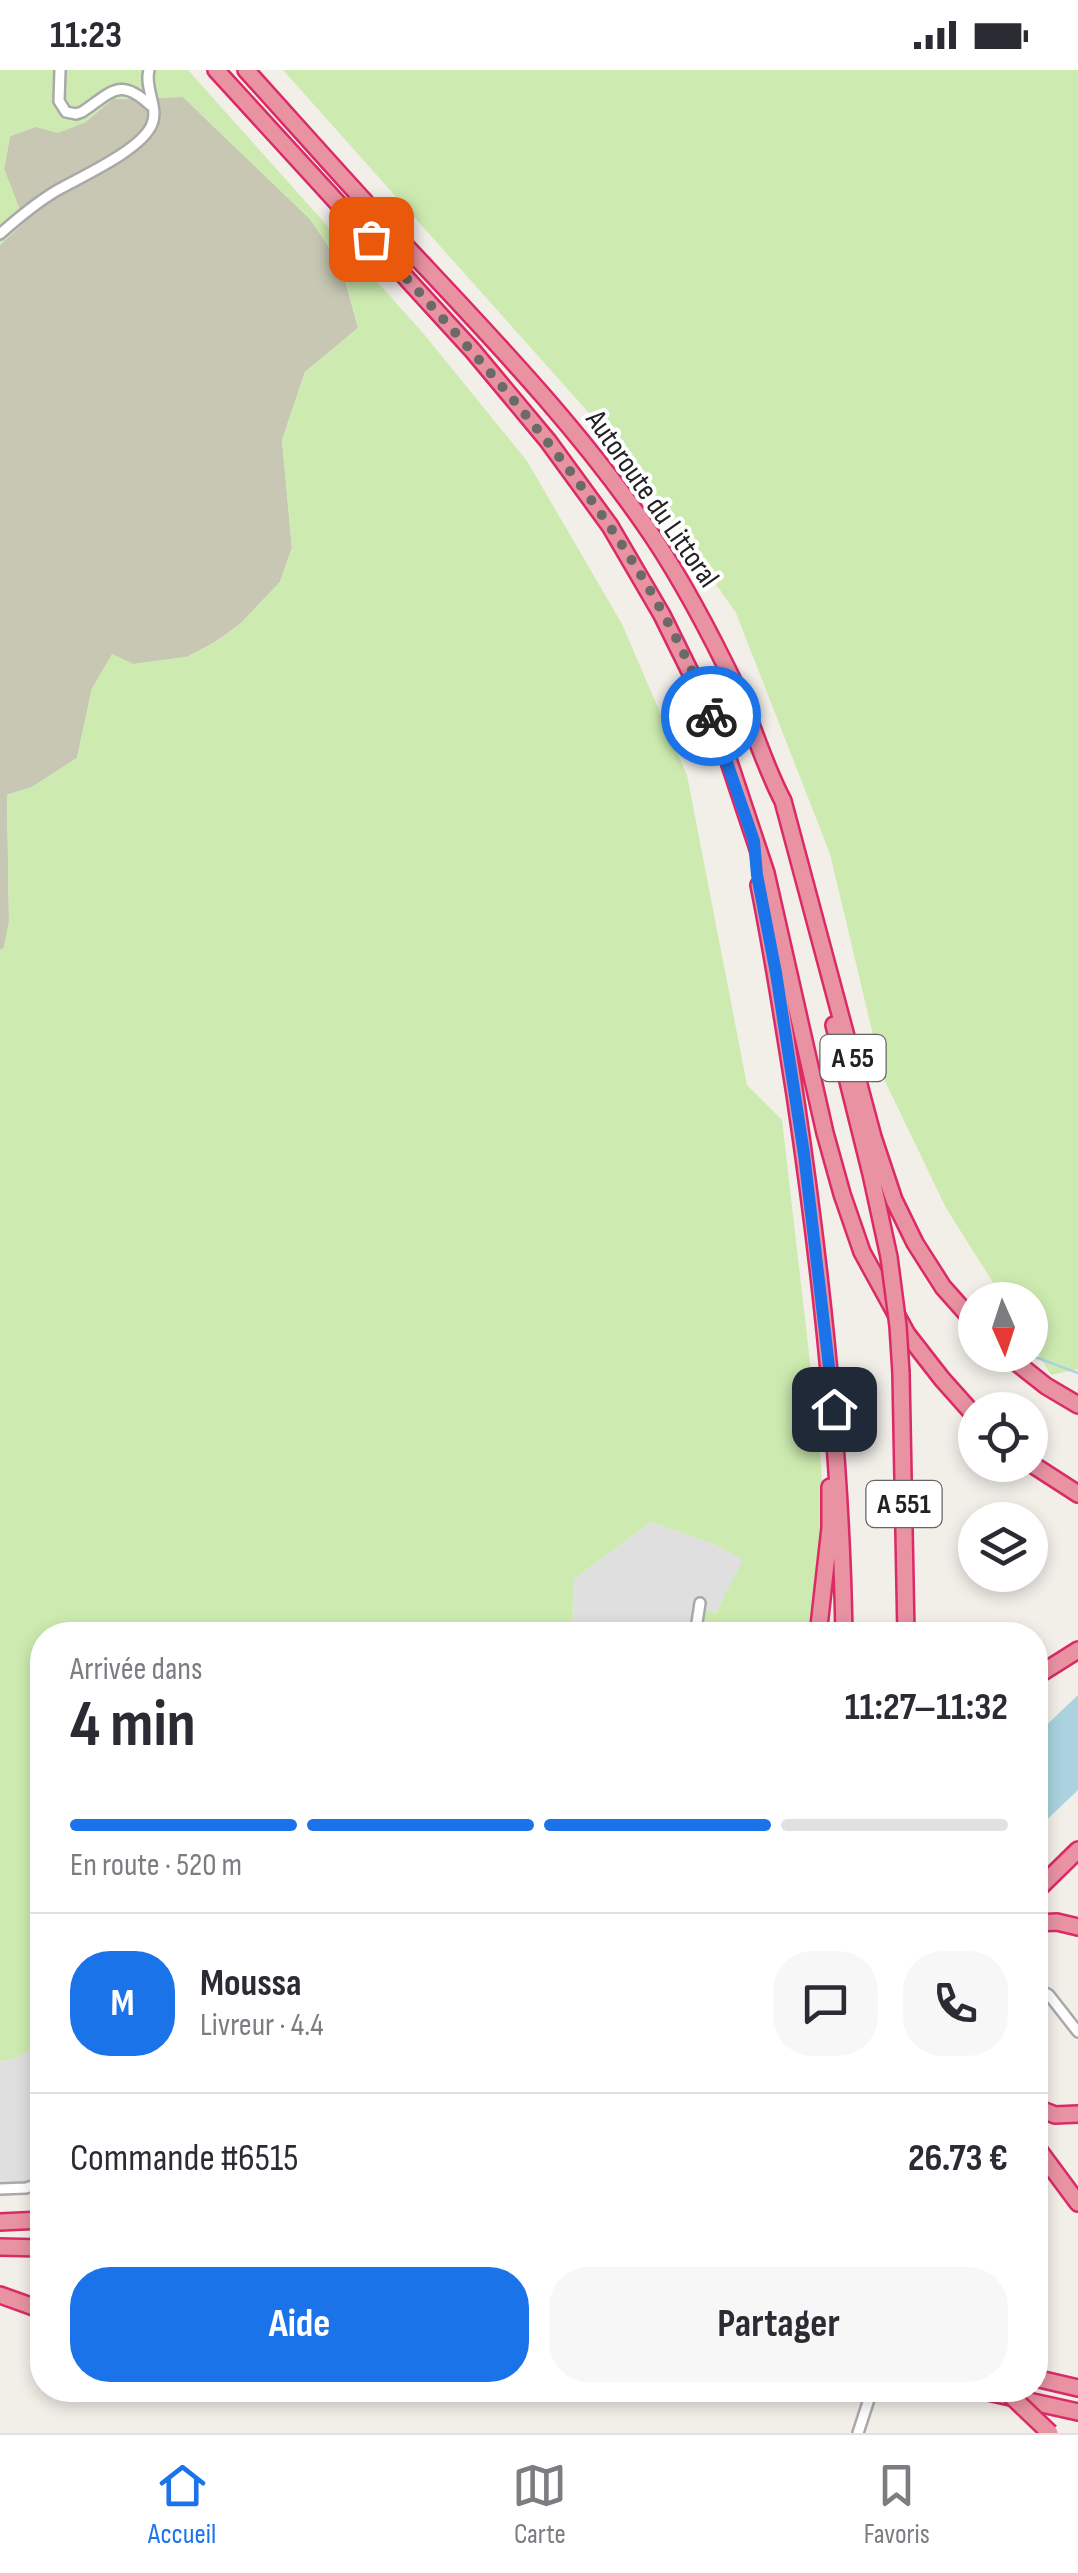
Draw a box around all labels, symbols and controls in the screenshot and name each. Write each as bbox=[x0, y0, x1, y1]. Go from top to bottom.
text: 11:23 bbox=[50, 13, 122, 58]
pin bbox=[329, 197, 414, 282]
icon: bag bbox=[344, 212, 399, 267]
street label: Autoroute du Littoral bbox=[577, 403, 726, 594]
courier bbox=[661, 666, 761, 766]
icon: bike bbox=[684, 689, 739, 744]
road number: A 55 bbox=[820, 1035, 886, 1081]
north arrow bbox=[958, 1282, 1048, 1372]
map controls bbox=[958, 1282, 1048, 1592]
pin bbox=[792, 1367, 877, 1452]
icon: home bbox=[807, 1382, 862, 1437]
button: locate bbox=[958, 1392, 1048, 1482]
road number: A 551 bbox=[866, 1481, 942, 1527]
button: layers bbox=[958, 1502, 1048, 1592]
text: Arrivée dans bbox=[70, 1650, 202, 1689]
text: 11:27–11:32 bbox=[845, 1685, 1008, 1730]
text: 4 min bbox=[70, 1687, 196, 1765]
text: En route · 520 m bbox=[70, 1846, 242, 1885]
button: chat bbox=[773, 1951, 878, 2056]
button: phone bbox=[903, 1951, 1008, 2056]
text: Moussa bbox=[200, 1961, 302, 2006]
text: M bbox=[110, 1981, 135, 2026]
text: Livreur · 4.4 bbox=[200, 2006, 324, 2045]
text: Commande #6515 bbox=[70, 2136, 298, 2181]
text: 26.73 € bbox=[908, 2136, 1008, 2181]
button: Aide bbox=[70, 2267, 529, 2382]
button: Partager bbox=[549, 2267, 1008, 2382]
tab: Accueil bbox=[148, 2458, 216, 2551]
tab: Carte bbox=[512, 2458, 567, 2551]
tab: Favoris bbox=[864, 2458, 930, 2551]

